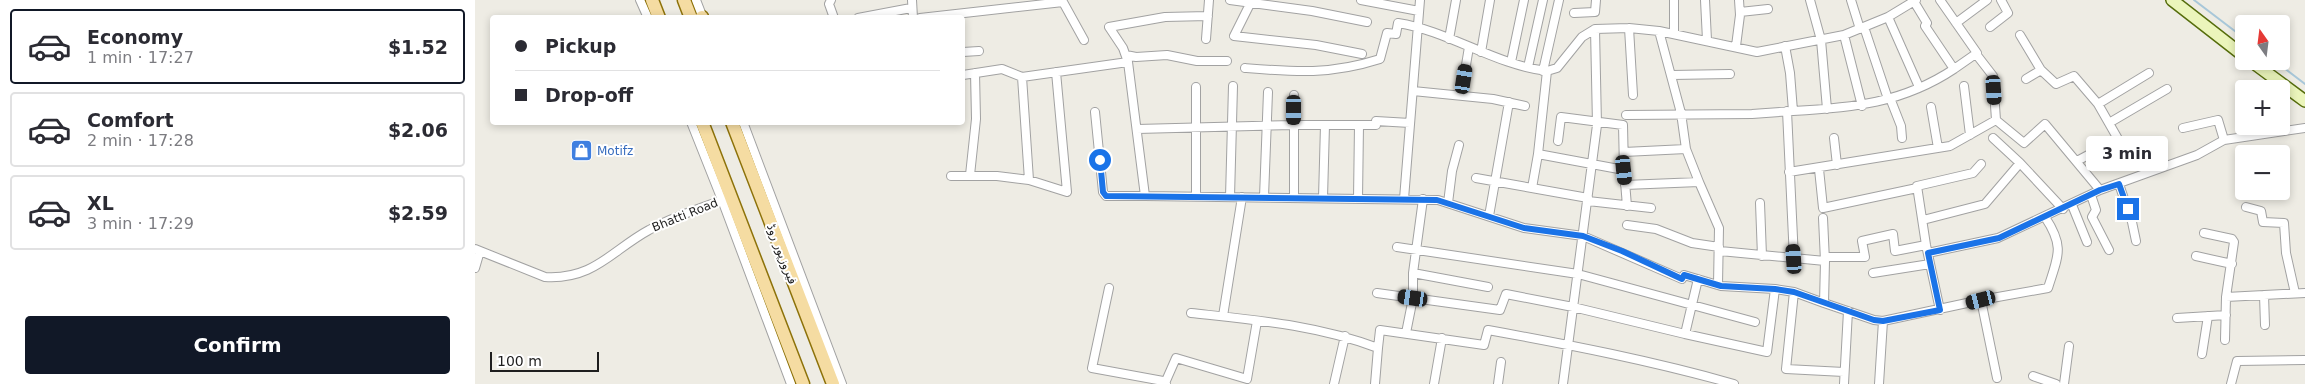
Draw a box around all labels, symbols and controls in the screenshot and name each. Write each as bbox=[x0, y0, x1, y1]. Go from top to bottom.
north arrow bbox=[2235, 15, 2290, 70]
map controls bbox=[2235, 15, 2290, 200]
icon: car bbox=[27, 24, 72, 69]
text: Economy bbox=[87, 26, 183, 48]
text: Pickup bbox=[545, 35, 616, 57]
text: $1.52 bbox=[388, 36, 448, 58]
text: 1 min · 17:27 bbox=[87, 48, 194, 67]
car bbox=[1454, 63, 1473, 95]
car bbox=[1985, 75, 2002, 105]
button: + bbox=[2235, 80, 2290, 135]
text: Drop-off bbox=[545, 84, 633, 106]
car bbox=[1286, 95, 1301, 125]
icon: car bbox=[27, 107, 72, 152]
text: Comfort bbox=[87, 109, 174, 131]
text: $2.06 bbox=[388, 119, 448, 141]
text: 2 min · 17:28 bbox=[87, 131, 194, 150]
callout: 3 min bbox=[2087, 136, 2169, 172]
shop icon: Motifz bbox=[569, 139, 593, 163]
place label: Motifz bbox=[597, 144, 633, 158]
text: 3 min bbox=[2102, 144, 2152, 163]
button: − bbox=[2235, 145, 2290, 200]
route start bbox=[1089, 149, 1111, 171]
car bbox=[1614, 154, 1633, 186]
icon: car bbox=[27, 190, 72, 235]
text: XL bbox=[87, 192, 114, 214]
street label: Bhatti Road bbox=[650, 195, 720, 235]
route end bbox=[2117, 198, 2139, 220]
text: $2.59 bbox=[388, 202, 448, 224]
text: 3 min · 17:29 bbox=[87, 214, 194, 233]
street label: فیروزپور روڈ bbox=[763, 222, 800, 287]
car bbox=[1785, 244, 1802, 274]
car bbox=[1397, 288, 1428, 308]
car bbox=[1964, 289, 1997, 311]
button: Confirm bbox=[25, 316, 450, 374]
scale bar bbox=[490, 349, 599, 372]
text: 100 m bbox=[497, 353, 542, 369]

